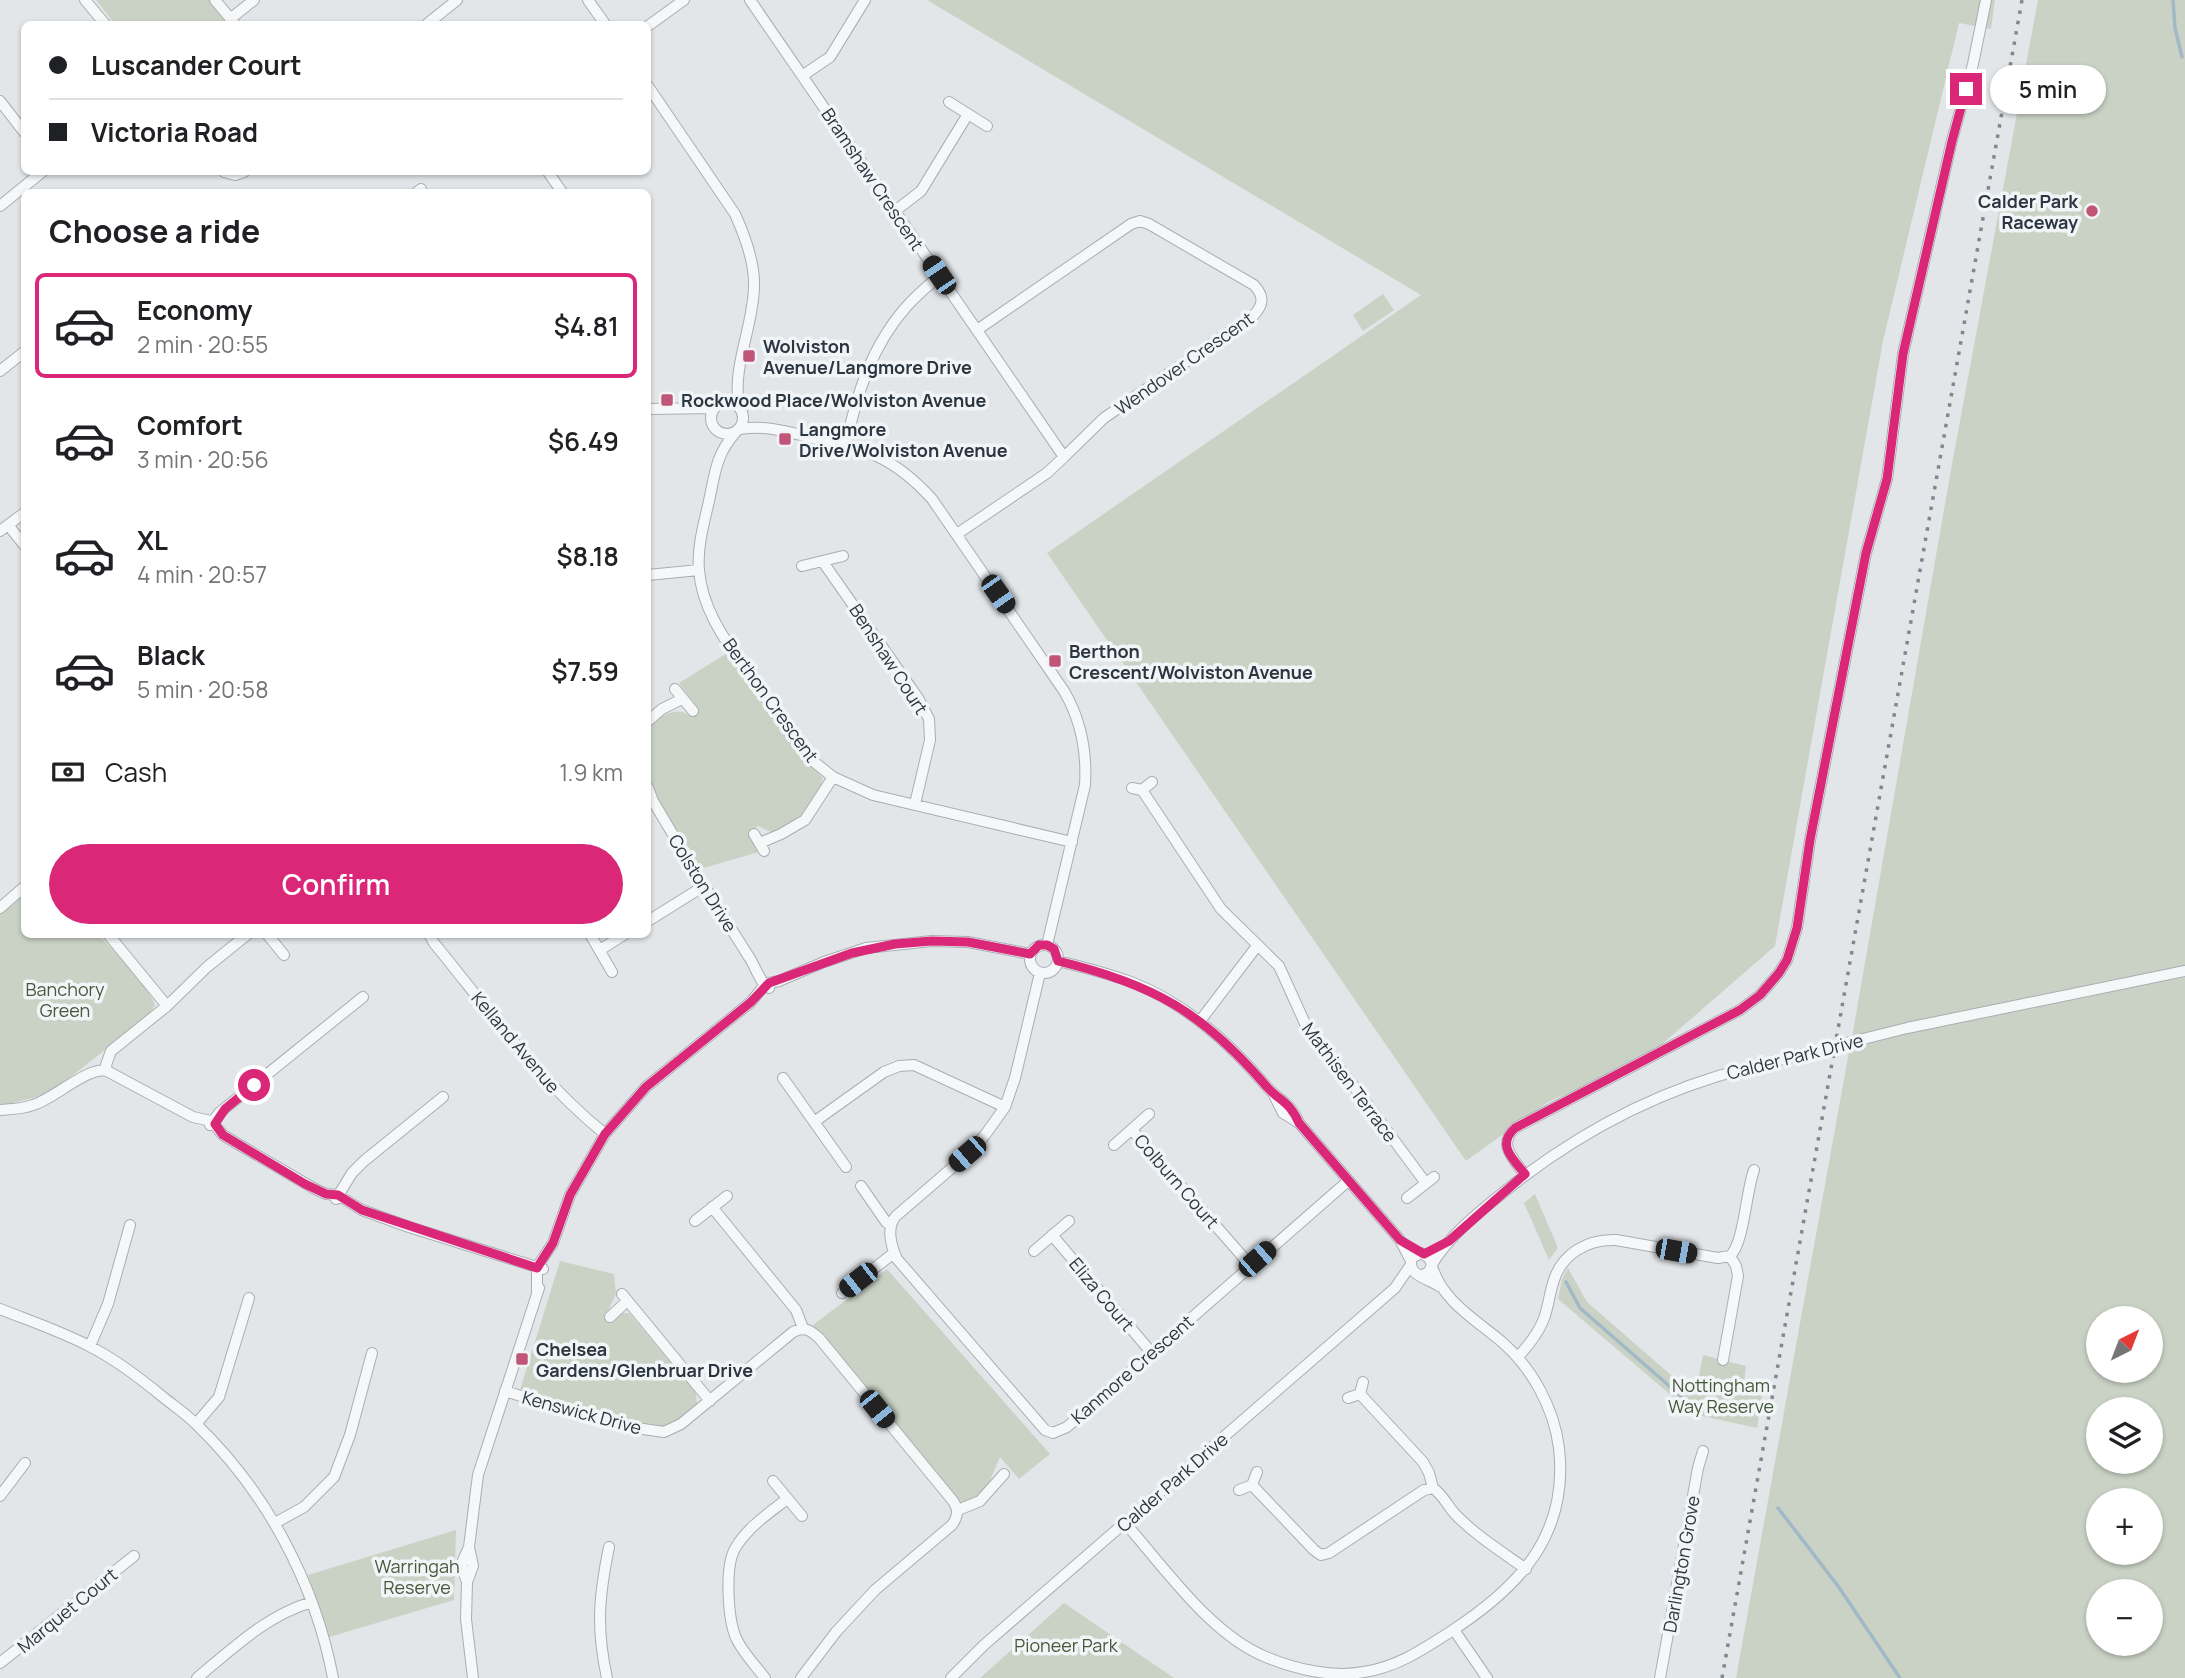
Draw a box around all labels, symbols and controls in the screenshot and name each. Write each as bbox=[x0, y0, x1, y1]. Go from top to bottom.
text: Luscander Court bbox=[91, 47, 301, 83]
callout: 5 min bbox=[1990, 64, 2106, 114]
route end bbox=[1950, 73, 1982, 105]
text: 5 min bbox=[2019, 73, 2077, 105]
street label: Bramshaw Crescent bbox=[816, 103, 930, 255]
text: Victoria Road bbox=[91, 114, 258, 150]
place label: Calder Park Raceway bbox=[1978, 189, 2079, 234]
marker: Calder Park Raceway bbox=[2084, 203, 2100, 219]
text: Choose a ride bbox=[49, 209, 260, 253]
car bbox=[919, 252, 960, 298]
text: Economy bbox=[137, 292, 252, 328]
icon: car bbox=[53, 294, 116, 357]
street label: Wendover Crescent bbox=[1110, 306, 1258, 420]
text: $4.81 bbox=[554, 308, 619, 344]
text: 2 min · 20:55 bbox=[137, 328, 268, 360]
place label: Wolviston Avenue/Langmore Drive bbox=[763, 334, 972, 379]
marker: Wolviston Avenue/Langmore Drive bbox=[741, 348, 757, 364]
place label: Rockwood Place/Wolviston Avenue bbox=[681, 388, 986, 412]
marker: Rockwood Place/Wolviston Avenue bbox=[659, 392, 675, 408]
text: Comfort bbox=[137, 407, 243, 443]
icon: car bbox=[53, 409, 116, 472]
place label: Langmore Drive/Wolviston Avenue bbox=[799, 417, 1008, 462]
text: $6.49 bbox=[548, 423, 619, 459]
marker: Langmore Drive/Wolviston Avenue bbox=[777, 431, 793, 447]
text: 3 min · 20:56 bbox=[137, 443, 269, 475]
text: XL bbox=[137, 522, 168, 558]
icon: car bbox=[53, 524, 116, 587]
text: $8.18 bbox=[556, 538, 619, 574]
text: 4 min · 20:57 bbox=[137, 558, 267, 590]
car bbox=[978, 571, 1019, 617]
street label: Benshaw Court bbox=[844, 599, 934, 719]
street label: Berthon Crescent bbox=[718, 633, 824, 767]
text: Black bbox=[137, 637, 205, 673]
icon: car bbox=[53, 639, 116, 702]
place label: Berthon Crescent/Wolviston Avenue bbox=[1069, 639, 1313, 684]
text: $7.59 bbox=[551, 653, 619, 689]
marker: Berthon Crescent/Wolviston Avenue bbox=[1047, 653, 1063, 669]
text: 5 min · 20:58 bbox=[137, 673, 268, 705]
icon: cash bbox=[49, 753, 87, 791]
text: Cash bbox=[105, 754, 167, 790]
text: 1.9 km bbox=[559, 756, 623, 788]
street label: Colston Drive bbox=[663, 830, 743, 936]
button: Confirm bbox=[49, 844, 623, 924]
park label: Banchory Green bbox=[26, 977, 105, 1022]
street label: Kelland Avenue bbox=[466, 986, 566, 1098]
street label: Mathisen Terrace bbox=[1297, 1017, 1403, 1147]
street label: Calder Park Drive bbox=[1724, 1027, 1866, 1085]
route start bbox=[238, 1069, 270, 1101]
street label: Colburn Court bbox=[1129, 1129, 1225, 1233]
car bbox=[945, 1132, 990, 1176]
car bbox=[1235, 1237, 1280, 1281]
car bbox=[1654, 1237, 1699, 1265]
street label: Eliza Court bbox=[1064, 1252, 1140, 1336]
car bbox=[835, 1259, 882, 1301]
north arrow bbox=[2086, 1306, 2163, 1382]
map controls bbox=[2086, 1306, 2163, 1656]
street label: Kanmore Crescent bbox=[1066, 1309, 1198, 1429]
place label: Chelsea Gardens/Glenbruar Drive bbox=[536, 1337, 753, 1382]
marker: Chelsea Gardens/Glenbruar Drive bbox=[514, 1351, 530, 1367]
park label: Nottingham Way Reserve bbox=[1668, 1373, 1774, 1418]
street label: Kenswick Drive bbox=[520, 1385, 644, 1439]
car bbox=[856, 1386, 899, 1432]
button: layers bbox=[2086, 1397, 2163, 1474]
street label: Calder Park Drive bbox=[1111, 1427, 1233, 1537]
button: + bbox=[2086, 1488, 2163, 1565]
street label: Darlington Grove bbox=[1657, 1494, 1705, 1634]
park label: Warringah Reserve bbox=[374, 1554, 460, 1599]
street label: Marquet Court bbox=[12, 1562, 122, 1658]
button: − bbox=[2086, 1579, 2163, 1656]
park label: Pioneer Park bbox=[1014, 1633, 1119, 1657]

